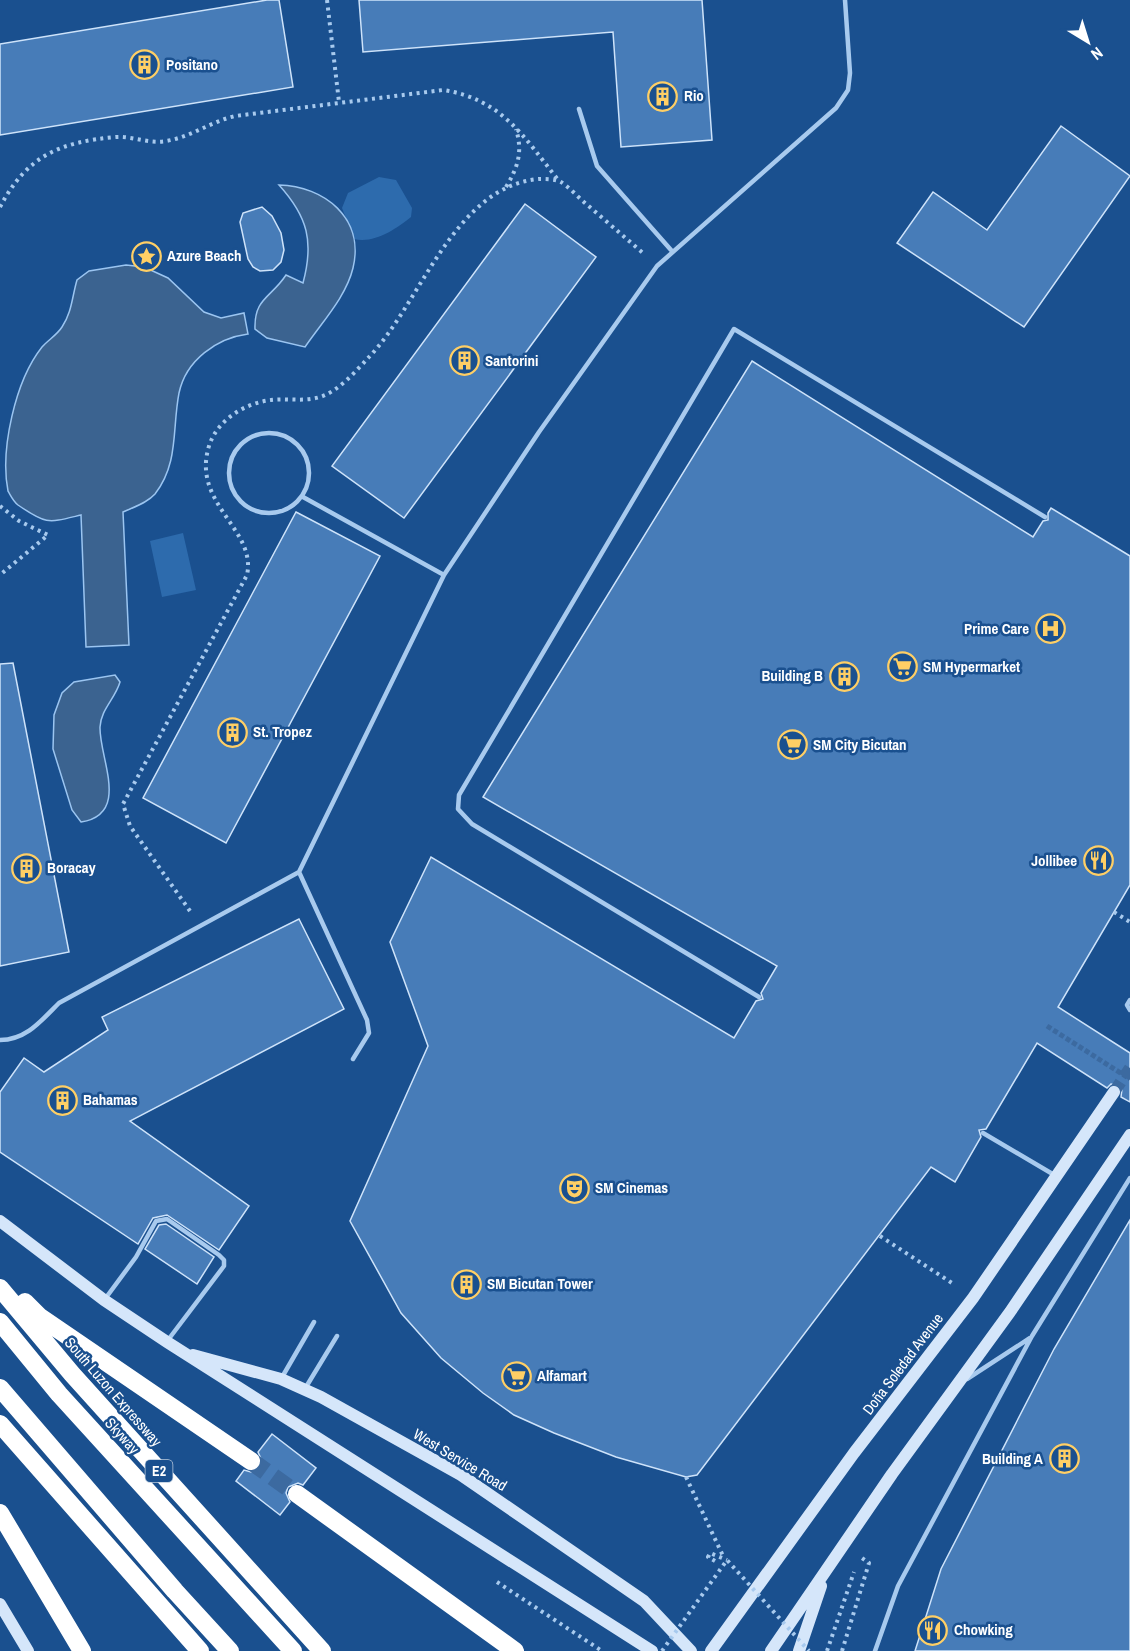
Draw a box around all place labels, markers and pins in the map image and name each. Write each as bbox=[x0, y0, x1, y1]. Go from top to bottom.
building icon: Positano bbox=[129, 49, 161, 81]
place label: Positano bbox=[166, 54, 218, 75]
building icon: Rio bbox=[647, 80, 679, 112]
place label: Rio bbox=[684, 85, 704, 106]
place icon: Azure Beach bbox=[130, 240, 162, 272]
place label: Azure Beach bbox=[167, 245, 242, 266]
building icon: Santorini bbox=[448, 345, 480, 377]
place label: Santorini bbox=[485, 350, 538, 371]
hospital icon: Prime Care bbox=[1034, 613, 1066, 645]
place label: Prime Care bbox=[964, 618, 1029, 639]
supermarket icon: SM Hypermarket bbox=[886, 651, 918, 683]
place label: SM Hypermarket bbox=[923, 656, 1020, 677]
building icon: Building B bbox=[828, 660, 860, 692]
place label: Building B bbox=[761, 665, 823, 686]
building icon: St. Tropez bbox=[216, 716, 248, 748]
place label: St. Tropez bbox=[253, 721, 312, 742]
supermarket icon: SM City Bicutan bbox=[776, 729, 808, 761]
place label: SM City Bicutan bbox=[813, 734, 907, 755]
restaurant icon: Jollibee bbox=[1082, 845, 1114, 877]
place label: Jollibee bbox=[1031, 850, 1077, 871]
building icon: Boracay bbox=[10, 852, 42, 884]
place label: Boracay bbox=[47, 857, 96, 878]
building icon: Bahamas bbox=[46, 1084, 78, 1116]
place label: Bahamas bbox=[83, 1089, 138, 1110]
theatre icon: SM Cinemas bbox=[558, 1172, 590, 1204]
place label: SM Cinemas bbox=[595, 1177, 668, 1198]
building icon: SM Bicutan Tower bbox=[450, 1268, 482, 1300]
place label: SM Bicutan Tower bbox=[487, 1273, 593, 1294]
supermarket icon: Alfamart bbox=[500, 1360, 532, 1392]
place label: Alfamart bbox=[537, 1365, 587, 1386]
building icon: Building A bbox=[1048, 1443, 1080, 1475]
place label: Building A bbox=[982, 1448, 1043, 1469]
restaurant icon: Chowking bbox=[917, 1614, 949, 1646]
place label: Chowking bbox=[954, 1619, 1013, 1640]

